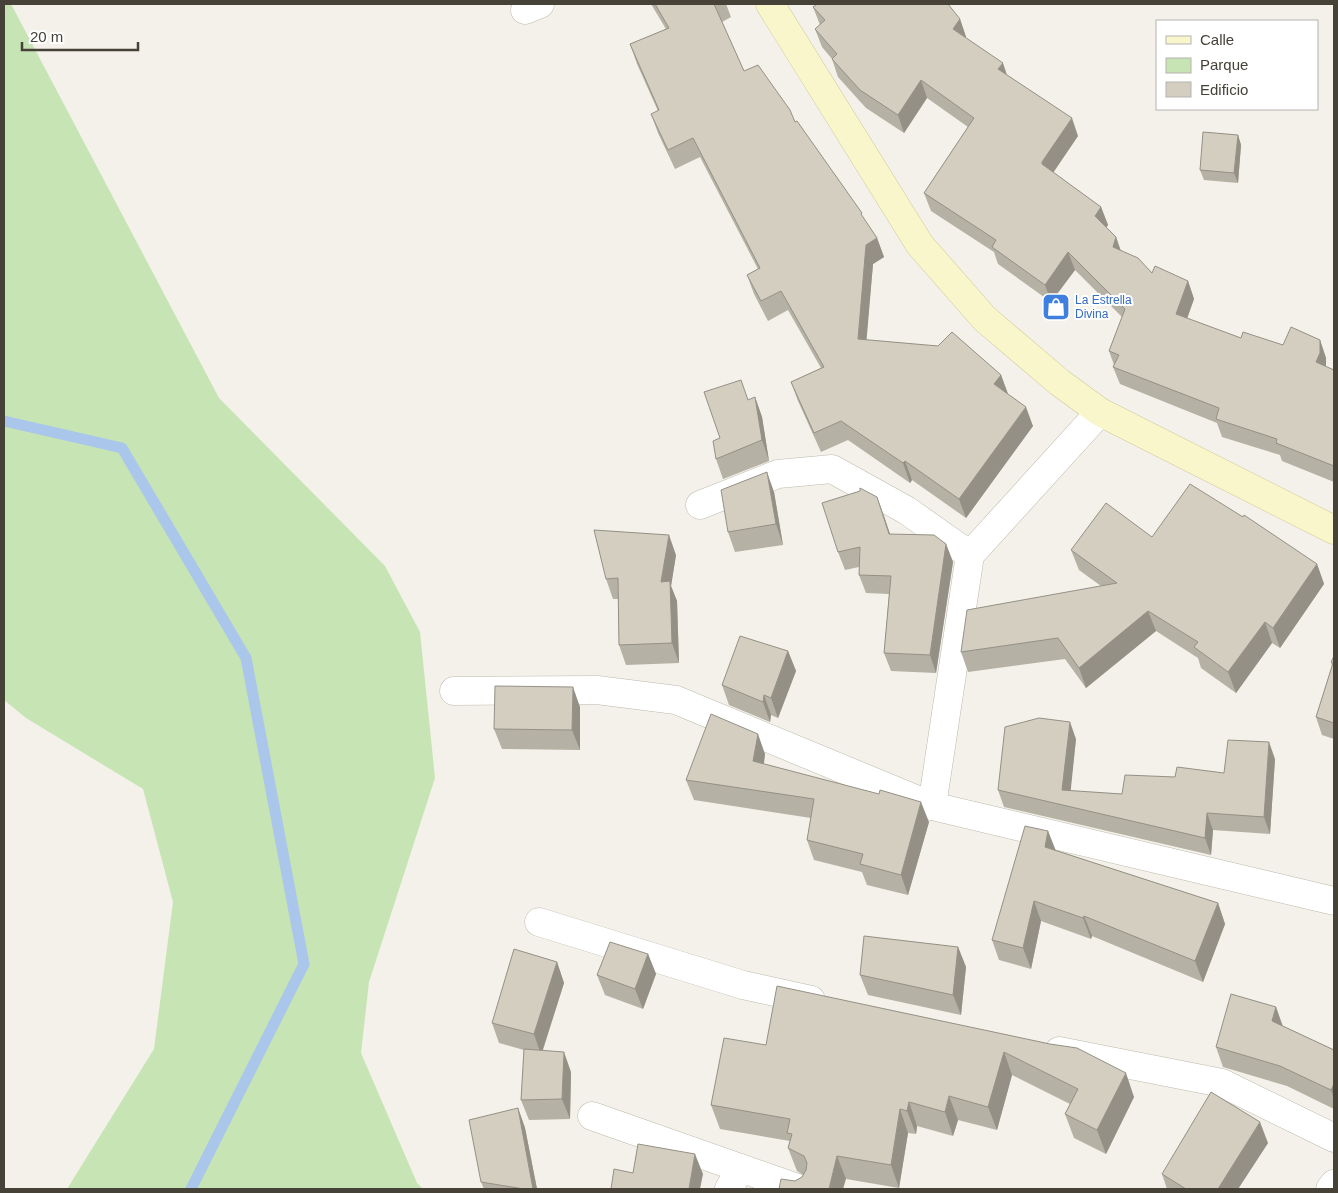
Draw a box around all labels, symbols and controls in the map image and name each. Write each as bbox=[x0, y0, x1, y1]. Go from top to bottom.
scale bar bbox=[22, 20, 139, 52]
legend bbox=[1156, 20, 1318, 110]
text: 20 m bbox=[30, 28, 63, 45]
text: Calle bbox=[1200, 31, 1234, 48]
text: Parque bbox=[1200, 56, 1248, 73]
text: Edificio bbox=[1200, 81, 1248, 98]
shop icon: La Estrella Divina bbox=[1041, 292, 1071, 322]
place label: La Estrella Divina bbox=[1075, 293, 1132, 321]

